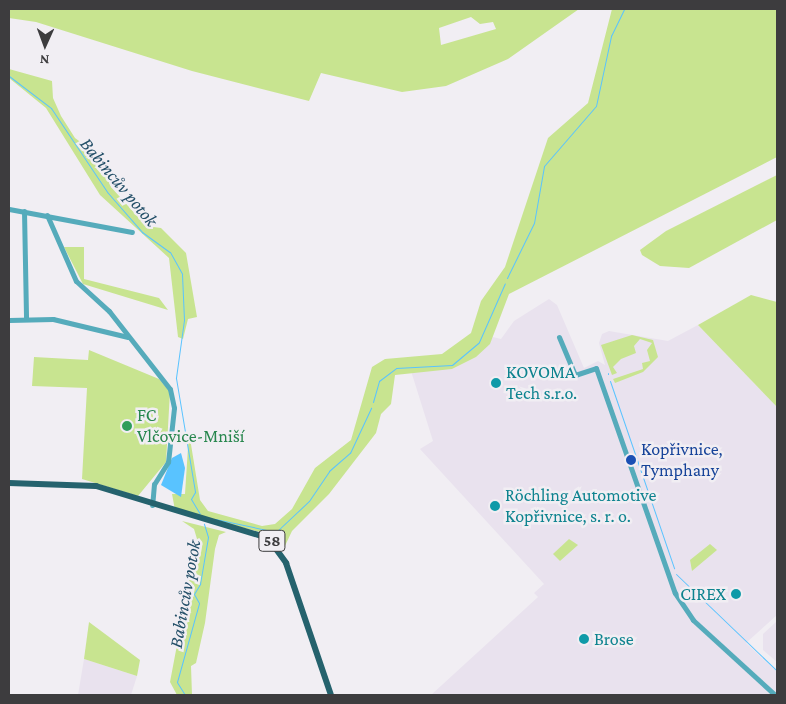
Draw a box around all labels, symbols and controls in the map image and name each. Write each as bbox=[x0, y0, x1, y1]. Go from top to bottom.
north arrow bbox=[20, 20, 70, 70]
text: N bbox=[39, 52, 50, 68]
water label: Babincův potok bbox=[75, 133, 163, 231]
place label: KOVOMA Tech s.r.o. bbox=[506, 362, 577, 404]
marker: KOVOMA Tech s.r.o. bbox=[490, 377, 502, 389]
place label: FC Vlčovice-Mniší bbox=[137, 405, 244, 448]
marker: FC Vlčovice-Mniší bbox=[121, 420, 133, 432]
place label: Kopřivnice, Tymphany bbox=[641, 439, 723, 482]
marker: Kopřivnice, Tymphany bbox=[625, 454, 637, 466]
place label: Röchling Automotive Kopřivnice, s. r. o. bbox=[505, 485, 656, 528]
marker: Röchling Automotive Kopřivnice, s. r. o. bbox=[489, 500, 501, 512]
road number: 58 bbox=[258, 528, 286, 554]
water label: Babincův potok bbox=[164, 538, 206, 650]
place label: CIREX bbox=[680, 583, 726, 605]
marker: CIREX bbox=[730, 588, 742, 600]
place label: Brose bbox=[594, 628, 634, 650]
marker: Brose bbox=[578, 633, 590, 645]

